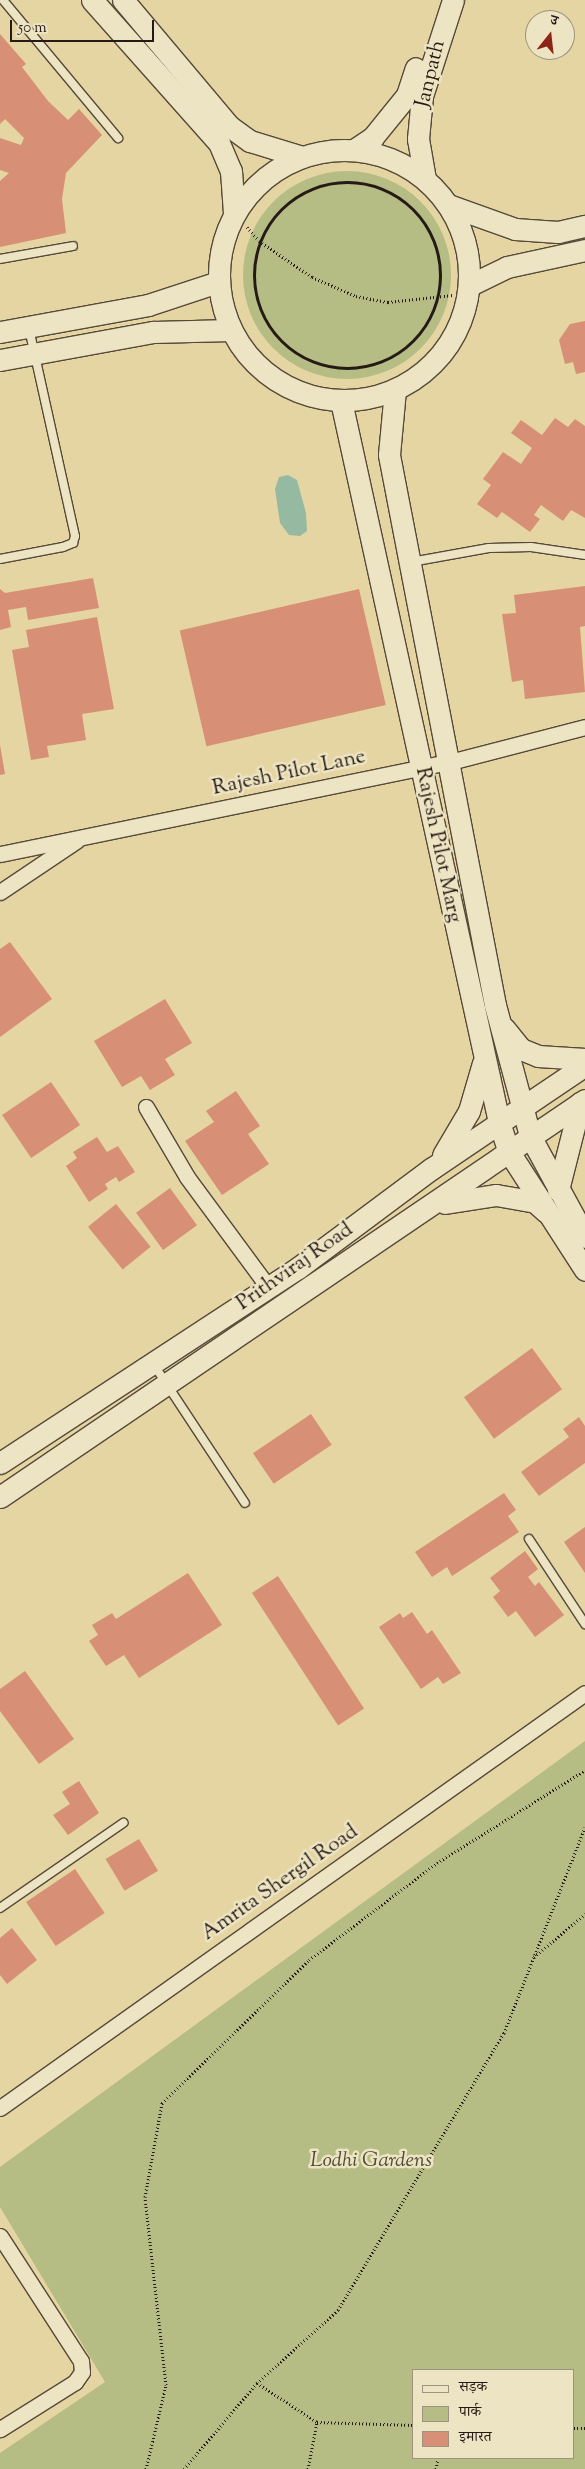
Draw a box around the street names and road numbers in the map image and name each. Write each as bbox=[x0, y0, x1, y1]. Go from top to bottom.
street label: Janpath bbox=[410, 38, 452, 110]
street label: Rajesh Pilot Lane bbox=[210, 744, 368, 802]
street label: Rajesh Pilot Marg bbox=[409, 765, 467, 925]
street label: Prithviraj Road bbox=[232, 1218, 358, 1316]
street label: Amrita Shergil Road bbox=[197, 1820, 363, 1946]

